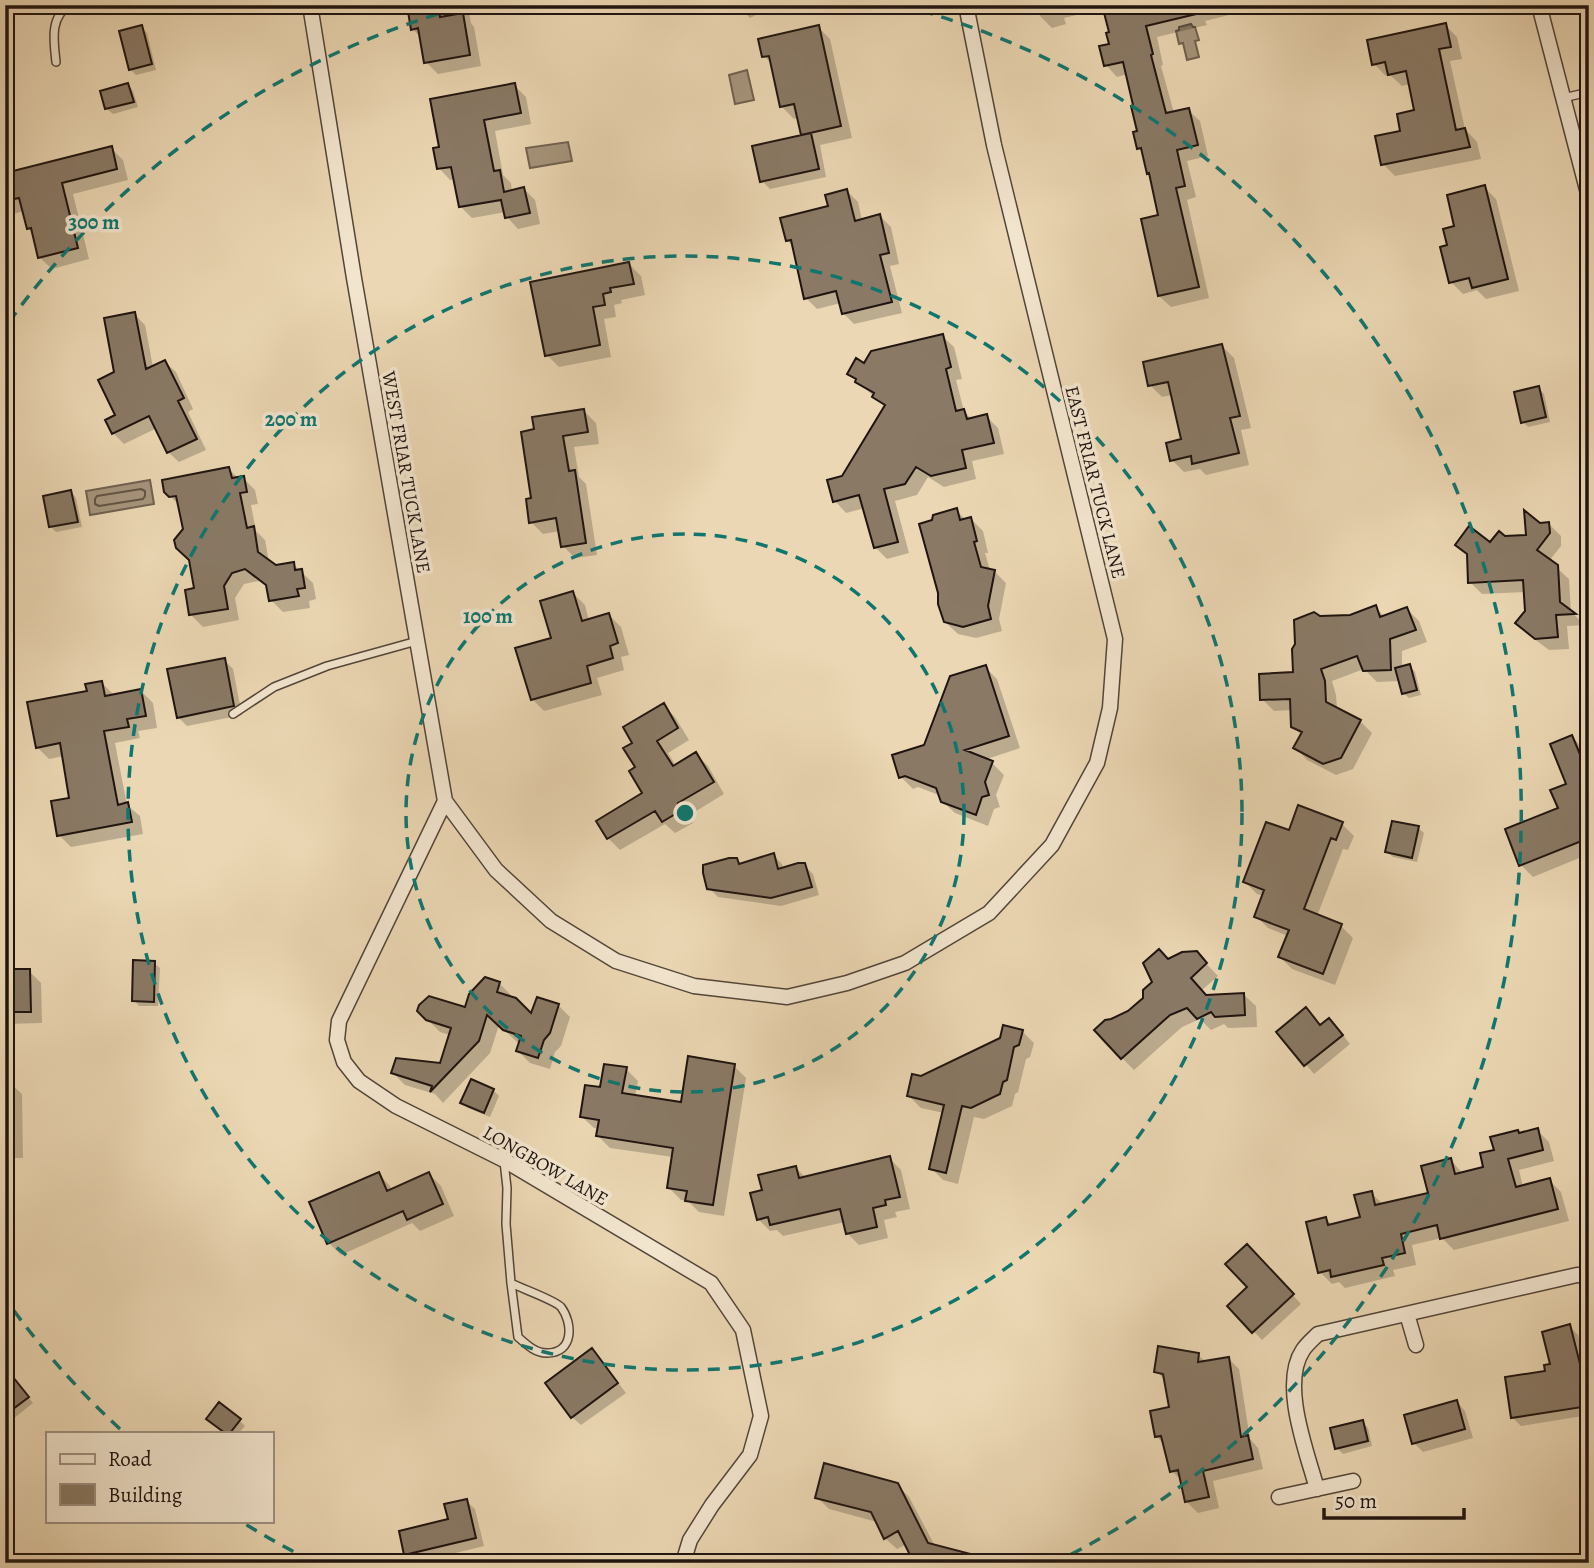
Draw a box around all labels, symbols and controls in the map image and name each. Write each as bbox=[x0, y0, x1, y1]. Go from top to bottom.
text: 300 m bbox=[68, 208, 120, 236]
street label: WEST FRIAR TUCK LANE bbox=[375, 368, 437, 575]
street label: EAST FRIAR TUCK LANE bbox=[1058, 383, 1132, 581]
text: 200 m bbox=[265, 405, 318, 433]
text: 100 m bbox=[463, 602, 513, 630]
centre of rings bbox=[673, 801, 697, 825]
street label: LONGBOW LANE bbox=[478, 1119, 613, 1212]
legend bbox=[46, 1432, 273, 1522]
text: Road bbox=[108, 1445, 152, 1473]
scale bar bbox=[1324, 1477, 1464, 1521]
text: Building bbox=[108, 1481, 183, 1509]
text: 50 m bbox=[1335, 1487, 1377, 1515]

